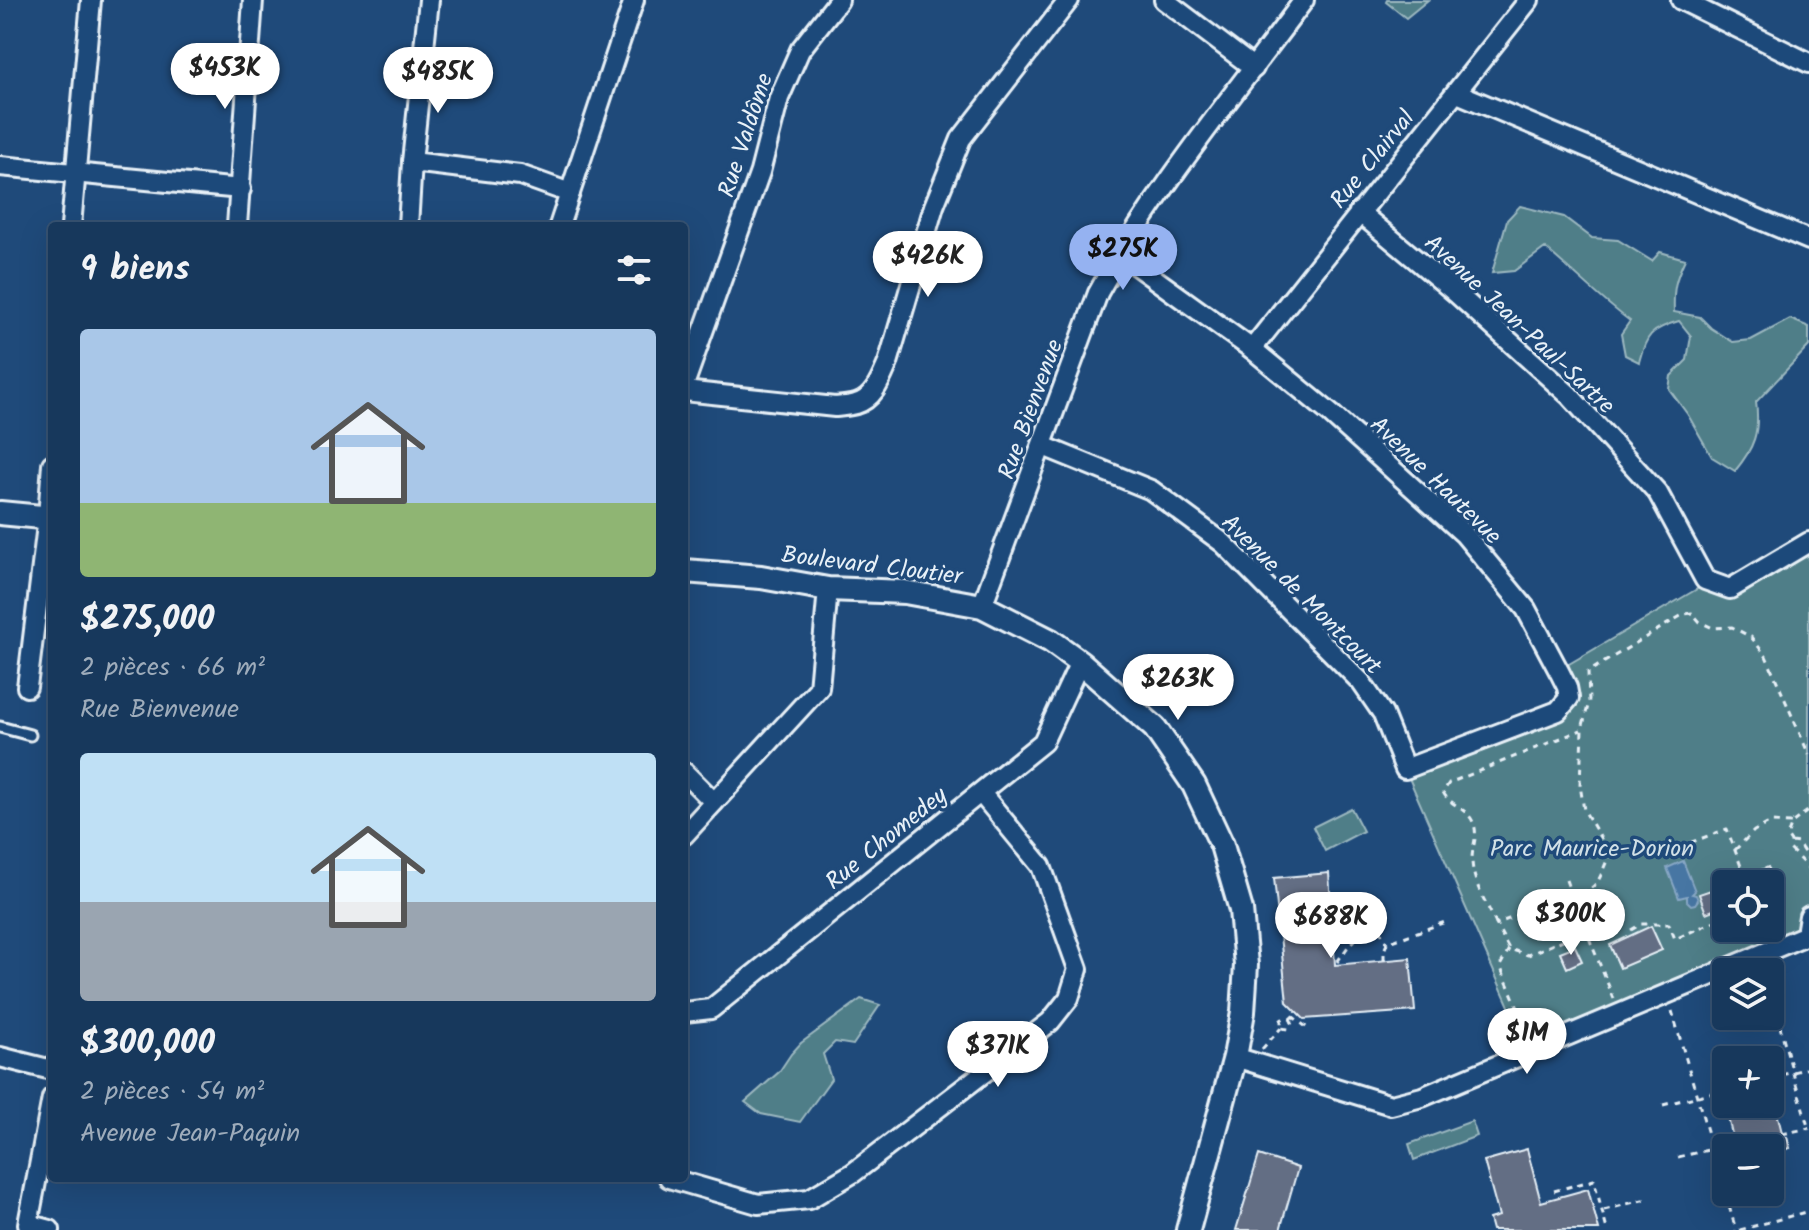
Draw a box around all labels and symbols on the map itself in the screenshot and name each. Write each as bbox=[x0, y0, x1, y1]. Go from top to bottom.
pin: $453K bbox=[169, 43, 281, 111]
pin: $485K bbox=[382, 47, 494, 115]
street label: Rue Valdôme bbox=[708, 68, 785, 203]
street label: Rue Clairval bbox=[1321, 102, 1426, 218]
pin: $275K bbox=[1067, 224, 1179, 292]
street label: Avenue Jean-Paul-Sartre bbox=[1414, 226, 1624, 425]
pin: $426K bbox=[872, 231, 984, 299]
street label: Rue Bienvenue bbox=[988, 334, 1075, 485]
street label: Avenue Hautevue bbox=[1360, 407, 1510, 555]
street label: Avenue de Montcourt bbox=[1211, 505, 1391, 685]
street label: Boulevard Cloutier bbox=[779, 536, 966, 597]
pin: $263K bbox=[1122, 654, 1234, 722]
street label: Rue Chomedey bbox=[817, 777, 957, 901]
park label: Parc Maurice-Dorion bbox=[1490, 830, 1694, 869]
pin: $300K bbox=[1515, 889, 1627, 957]
pin: $688K bbox=[1275, 892, 1387, 960]
pin: $1M bbox=[1488, 1008, 1566, 1076]
pin: $371K bbox=[942, 1021, 1054, 1089]

